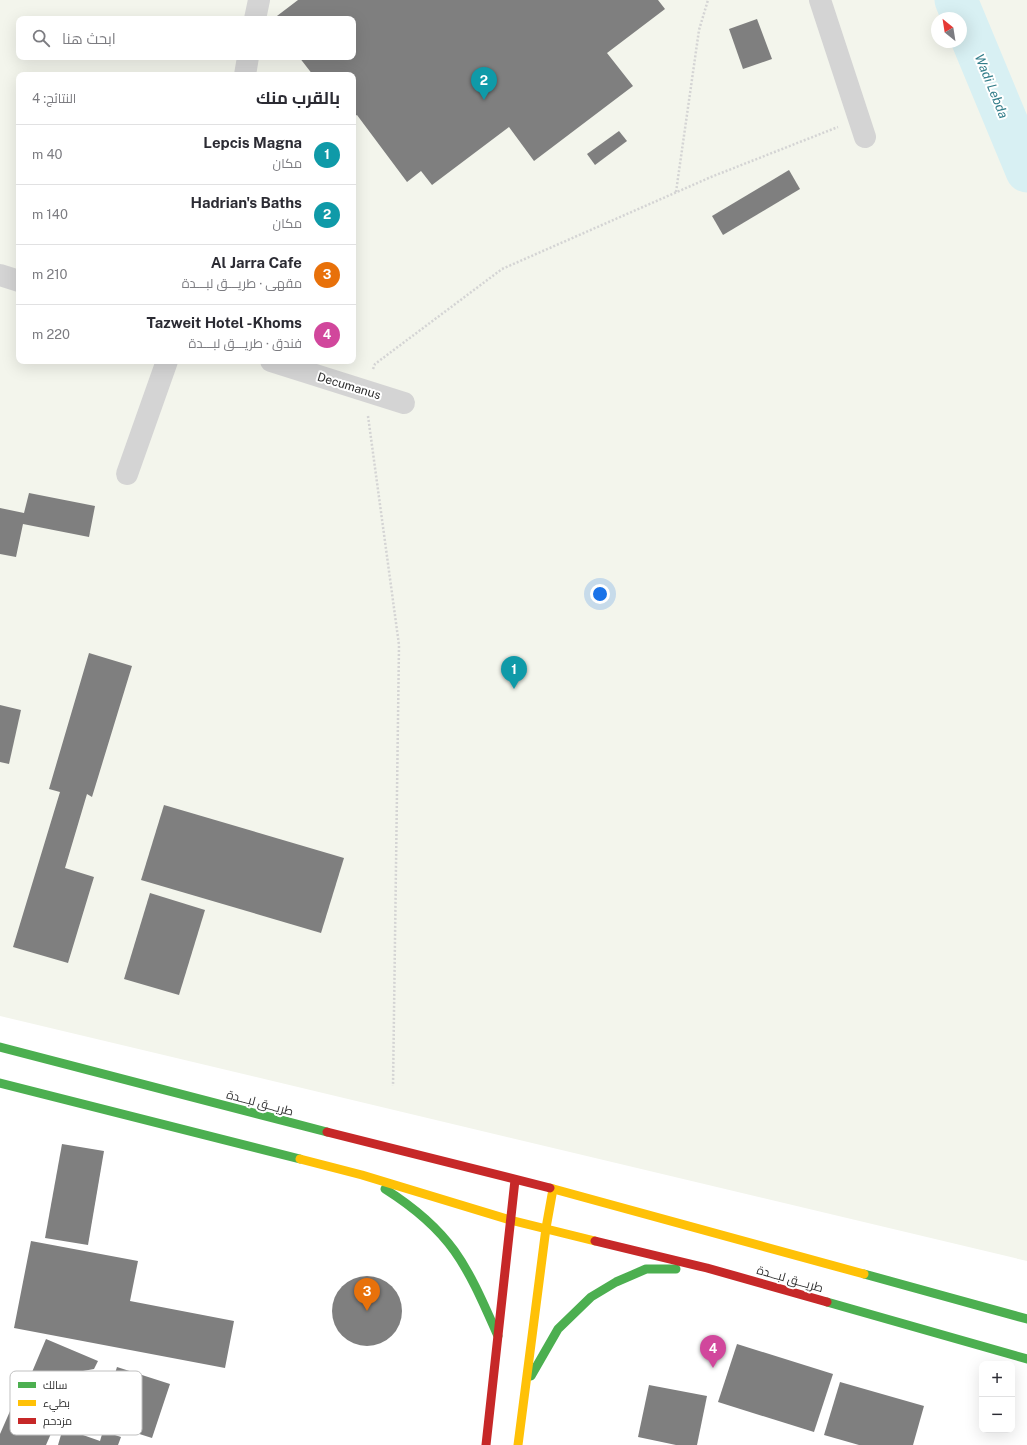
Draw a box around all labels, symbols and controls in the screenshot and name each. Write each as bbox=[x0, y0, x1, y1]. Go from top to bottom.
north arrow bbox=[931, 12, 967, 48]
search box bbox=[16, 16, 356, 60]
icon: search bbox=[30, 27, 52, 49]
text: ابحث هنا bbox=[62, 30, 116, 47]
water label: Wadi Lebda bbox=[972, 52, 1011, 121]
pin: 2 bbox=[471, 67, 497, 100]
text: بالقرب منك bbox=[256, 88, 340, 108]
text: النتائج: 4 bbox=[32, 91, 76, 106]
text: Lepcis Magna bbox=[203, 134, 302, 151]
text: 40 m bbox=[32, 147, 63, 162]
text: 1 bbox=[324, 147, 330, 162]
text: مكان bbox=[273, 156, 302, 171]
text: Hadrian's Baths bbox=[190, 194, 302, 211]
text: 140 m bbox=[32, 207, 68, 222]
text: 2 bbox=[323, 207, 331, 222]
text: مكان bbox=[273, 216, 302, 231]
text: Al Jarra Cafe bbox=[211, 254, 302, 271]
text: 210 m bbox=[32, 267, 67, 282]
text: 3 bbox=[323, 267, 331, 282]
text: مقهى · طريـــق لبـــدة bbox=[182, 276, 302, 291]
text: Tazweit Hotel -Khoms bbox=[147, 314, 302, 331]
text: 220 m bbox=[32, 327, 70, 342]
text: 4 bbox=[323, 327, 331, 342]
text: فندق · طريـــق لبـــدة bbox=[189, 336, 302, 351]
street label: Decumanus bbox=[316, 370, 382, 402]
your location bbox=[590, 584, 610, 604]
pin: 1 bbox=[501, 656, 527, 689]
street label: طريـــق لبـــدة bbox=[225, 1087, 295, 1119]
street label: طريـــق لبـــدة bbox=[755, 1263, 825, 1295]
pin: 3 bbox=[354, 1278, 380, 1311]
pin: 4 bbox=[700, 1335, 726, 1368]
map controls bbox=[979, 1361, 1015, 1433]
button: + bbox=[979, 1361, 1015, 1397]
legend bbox=[10, 1371, 142, 1435]
text: سالك bbox=[43, 1379, 67, 1391]
text: بطيء bbox=[43, 1397, 70, 1412]
button: − bbox=[979, 1397, 1015, 1433]
text: مزدحم bbox=[43, 1415, 72, 1429]

